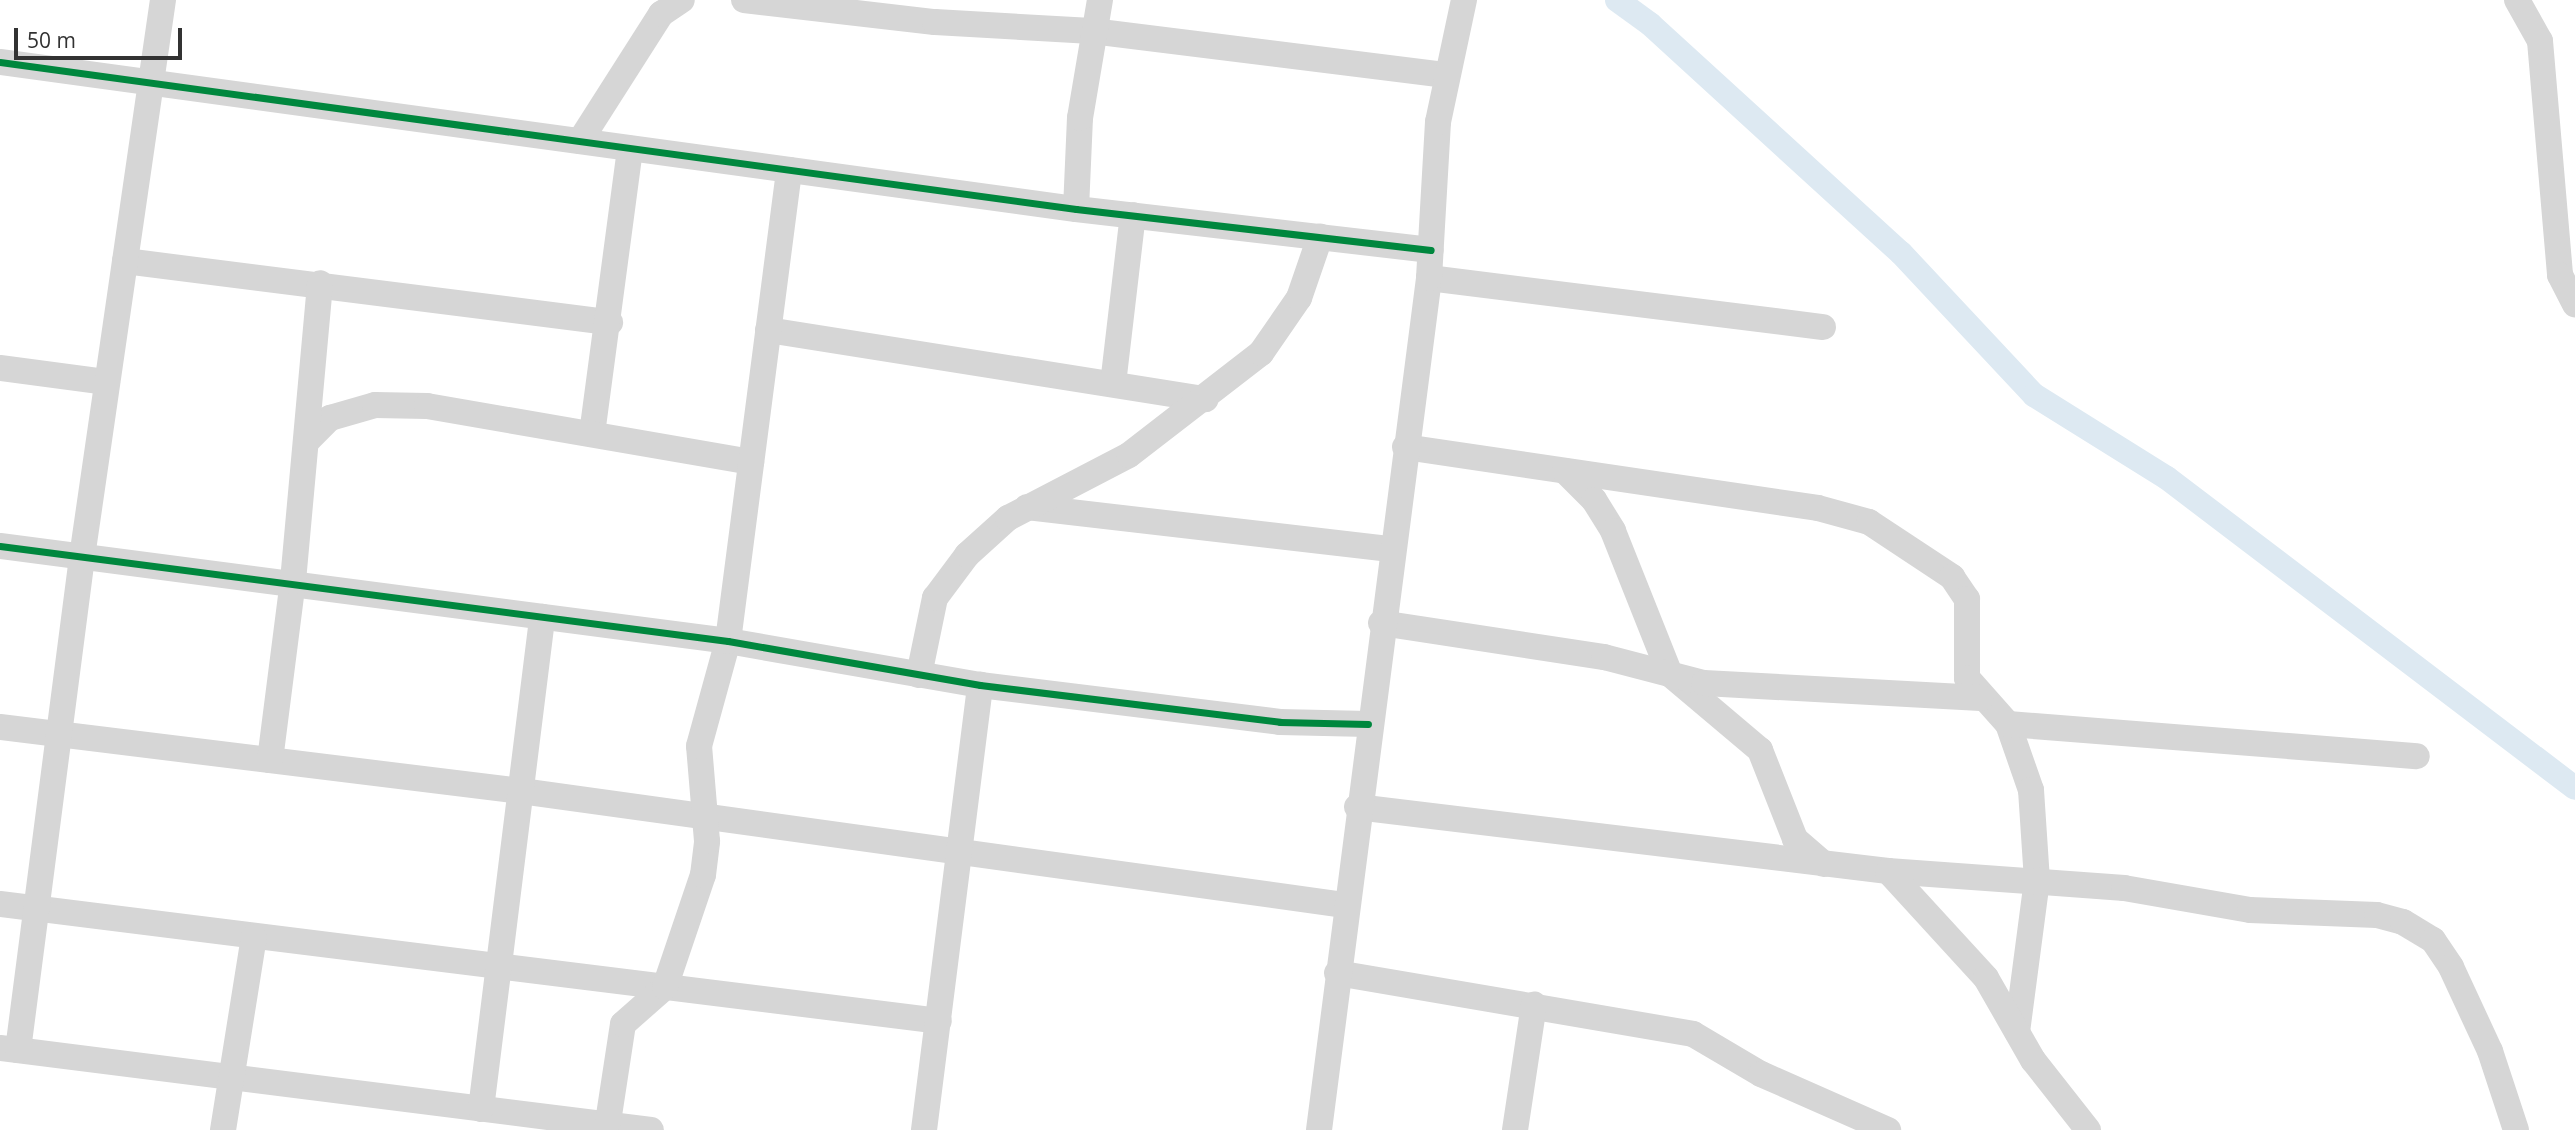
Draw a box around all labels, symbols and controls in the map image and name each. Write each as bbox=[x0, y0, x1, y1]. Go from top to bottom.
scale bar bbox=[18, 14, 186, 58]
text: 50 m bbox=[27, 26, 76, 54]

